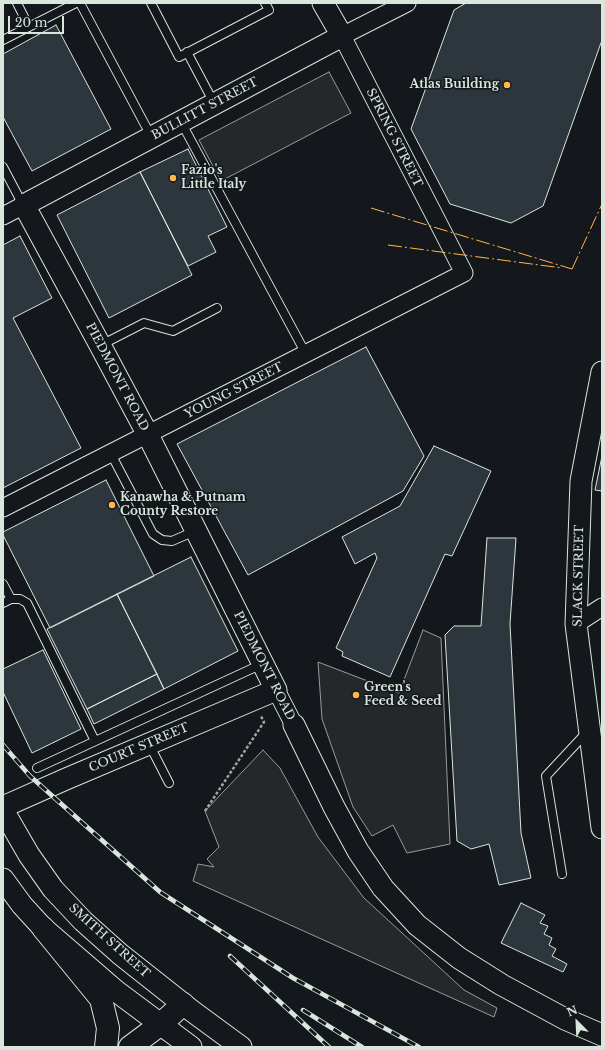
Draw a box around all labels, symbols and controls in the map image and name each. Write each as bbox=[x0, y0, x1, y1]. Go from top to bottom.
scale bar bbox=[10, 8, 66, 34]
text: 20 m bbox=[15, 15, 47, 30]
street label: BULLITT STREET bbox=[149, 75, 261, 143]
place label: Atlas Building bbox=[410, 78, 499, 92]
marker: Atlas Building bbox=[502, 80, 512, 90]
street label: SPRING STREET bbox=[363, 86, 425, 190]
place label: Fazio's Little Italy bbox=[181, 164, 246, 192]
marker: Fazio's Little Italy bbox=[168, 173, 178, 183]
street label: PIEDMONT ROAD bbox=[82, 320, 152, 434]
street label: YOUNG STREET bbox=[183, 360, 285, 422]
place label: Kanawha & Putnam County Restore bbox=[120, 491, 246, 519]
marker: Kanawha & Putnam County Restore bbox=[107, 500, 117, 510]
street label: SLACK STREET bbox=[571, 525, 587, 627]
street label: PIEDMONT ROAD bbox=[230, 609, 298, 723]
place label: Green's Feed & Seed bbox=[364, 681, 442, 709]
marker: Green's Feed & Seed bbox=[351, 690, 361, 700]
street label: COURT STREET bbox=[87, 720, 191, 776]
street label: SMITH STREET bbox=[66, 901, 152, 981]
north arrow bbox=[557, 1002, 597, 1042]
text: N bbox=[565, 1003, 580, 1020]

